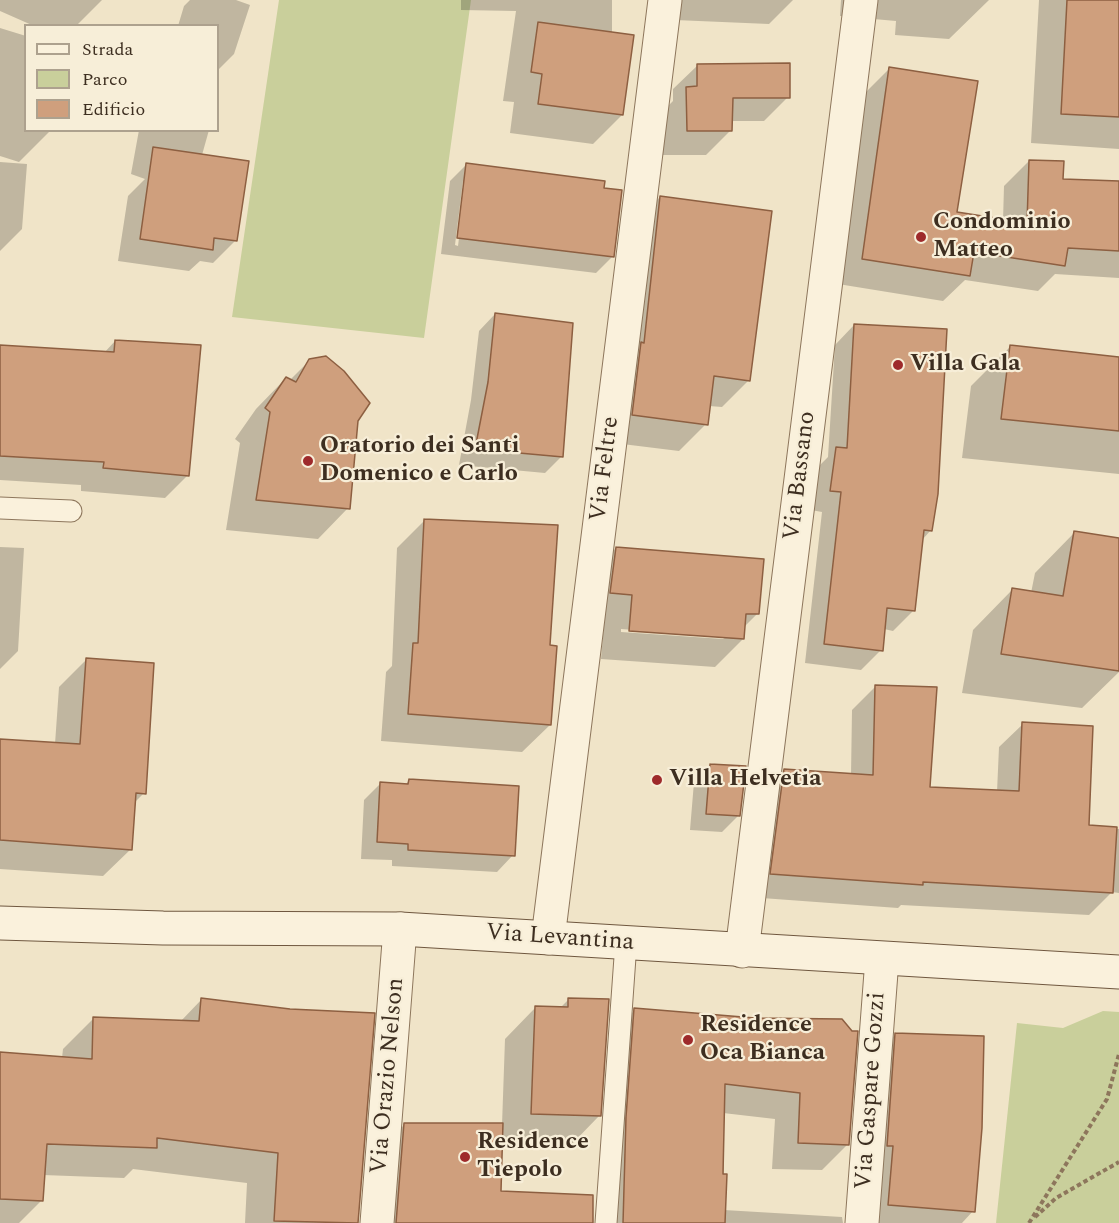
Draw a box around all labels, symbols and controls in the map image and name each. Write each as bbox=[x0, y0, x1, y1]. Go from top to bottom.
legend bbox=[24, 24, 219, 132]
text: Strada bbox=[82, 36, 133, 63]
text: Parco bbox=[82, 66, 127, 93]
text: Edificio bbox=[82, 96, 145, 123]
place label: Condominio Matteo bbox=[933, 209, 1071, 265]
marker: Condominio Matteo bbox=[914, 230, 928, 244]
place label: Villa Gala bbox=[910, 351, 1021, 379]
marker: Villa Gala bbox=[891, 358, 905, 372]
street label: Via Bassano bbox=[779, 410, 823, 542]
street label: Via Feltre bbox=[585, 415, 627, 523]
place label: Oratorio dei Santi Domenico e Carlo bbox=[320, 433, 519, 489]
marker: Oratorio dei Santi Domenico e Carlo bbox=[301, 454, 315, 468]
place label: Villa Helvetia bbox=[669, 766, 822, 794]
marker: Villa Helvetia bbox=[650, 773, 664, 787]
street label: Via Levantina bbox=[485, 919, 635, 959]
street label: Via Orazio Nelson bbox=[366, 977, 412, 1175]
street label: Via Gaspare Gozzi bbox=[851, 991, 893, 1191]
place label: Residence Oca Bianca bbox=[700, 1012, 825, 1068]
marker: Residence Oca Bianca bbox=[681, 1033, 695, 1047]
place label: Residence Tiepolo bbox=[477, 1129, 589, 1185]
marker: Residence Tiepolo bbox=[458, 1150, 472, 1164]

